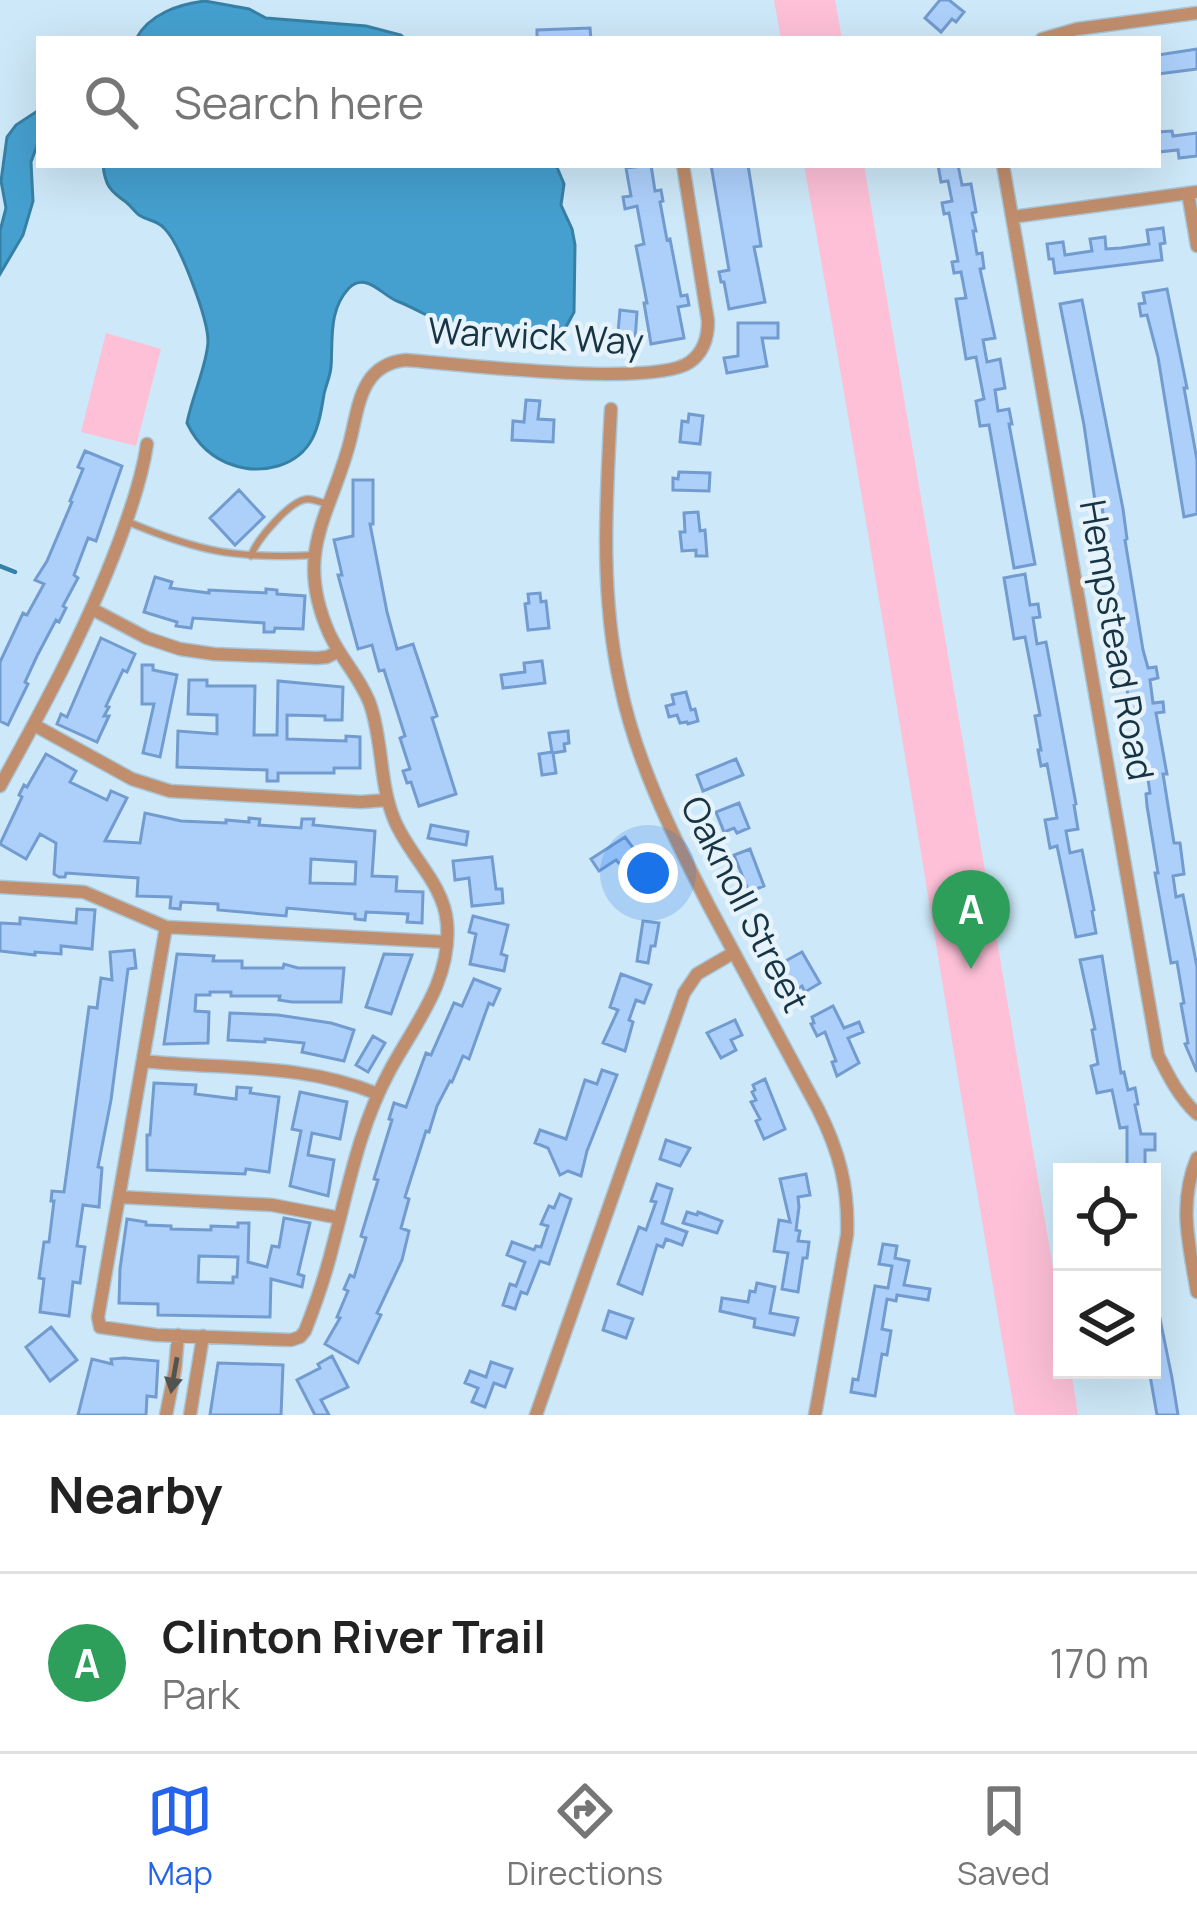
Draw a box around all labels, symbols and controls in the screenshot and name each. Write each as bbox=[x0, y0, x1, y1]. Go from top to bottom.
search box bbox=[36, 36, 1161, 168]
icon: search bbox=[78, 69, 144, 135]
text: Search here bbox=[174, 71, 424, 133]
street label: Warwick Way bbox=[427, 305, 645, 366]
street label: Hempstead Road bbox=[1069, 496, 1166, 784]
street label: Oaknoll Street bbox=[670, 787, 821, 1020]
your location bbox=[618, 843, 678, 903]
pin: A bbox=[932, 870, 1010, 969]
map controls bbox=[1053, 1163, 1161, 1379]
button: locate bbox=[1053, 1163, 1161, 1271]
button: layers bbox=[1053, 1271, 1161, 1379]
one-way arrow bbox=[164, 1357, 182, 1395]
text: Nearby bbox=[48, 1459, 223, 1528]
text: Clinton River Trail bbox=[162, 1605, 546, 1667]
text: A bbox=[74, 1636, 100, 1690]
text: 170 m bbox=[1050, 1636, 1149, 1690]
text: Park bbox=[162, 1667, 240, 1721]
tab: Map bbox=[147, 1778, 213, 1895]
tab: Directions bbox=[507, 1778, 663, 1895]
tab: Saved bbox=[957, 1778, 1050, 1895]

